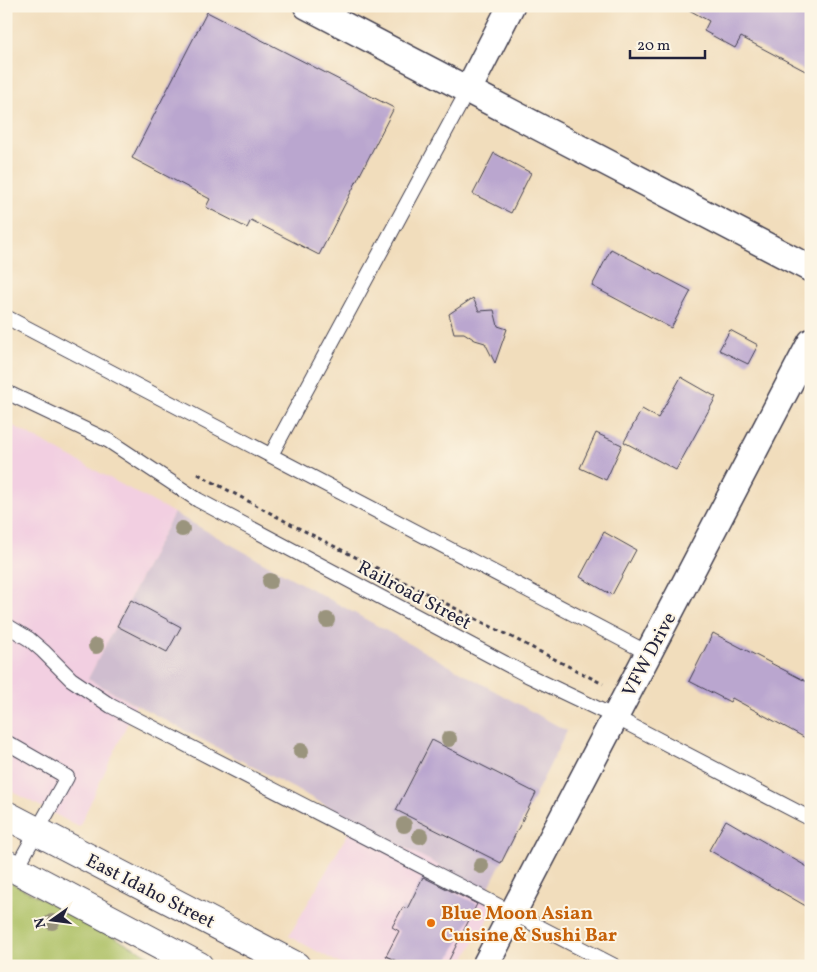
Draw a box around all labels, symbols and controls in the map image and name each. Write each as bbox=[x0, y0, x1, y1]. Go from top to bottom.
scale bar bbox=[630, 28, 704, 60]
text: 20 m bbox=[637, 36, 670, 57]
street label: Railroad Street bbox=[352, 555, 476, 637]
street label: VFW Drive bbox=[617, 608, 683, 702]
street label: East Idaho Street bbox=[81, 848, 219, 936]
north arrow bbox=[28, 894, 78, 944]
place label: Blue Moon Asian Cuisine & Sushi Bar bbox=[441, 901, 617, 949]
text: N bbox=[30, 916, 51, 930]
marker: Blue Moon Asian Cuisine & Sushi Bar bbox=[425, 917, 437, 929]

